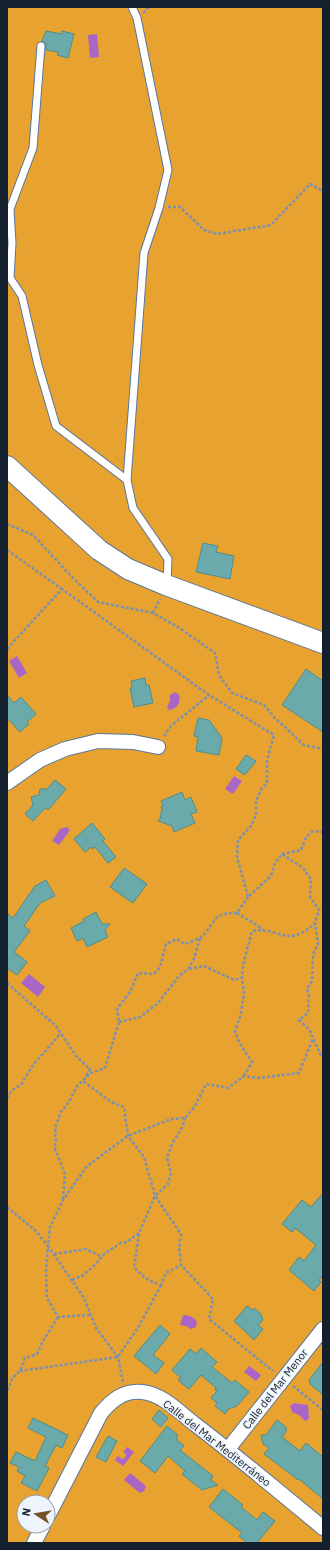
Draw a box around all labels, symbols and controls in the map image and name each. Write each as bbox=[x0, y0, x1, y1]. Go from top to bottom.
street label: Calle del Mar Menor bbox=[239, 1346, 311, 1432]
street label: Calle del Mar Mediterráneo bbox=[160, 1397, 274, 1489]
north arrow bbox=[16, 1494, 56, 1534]
text: N bbox=[19, 1507, 34, 1517]

